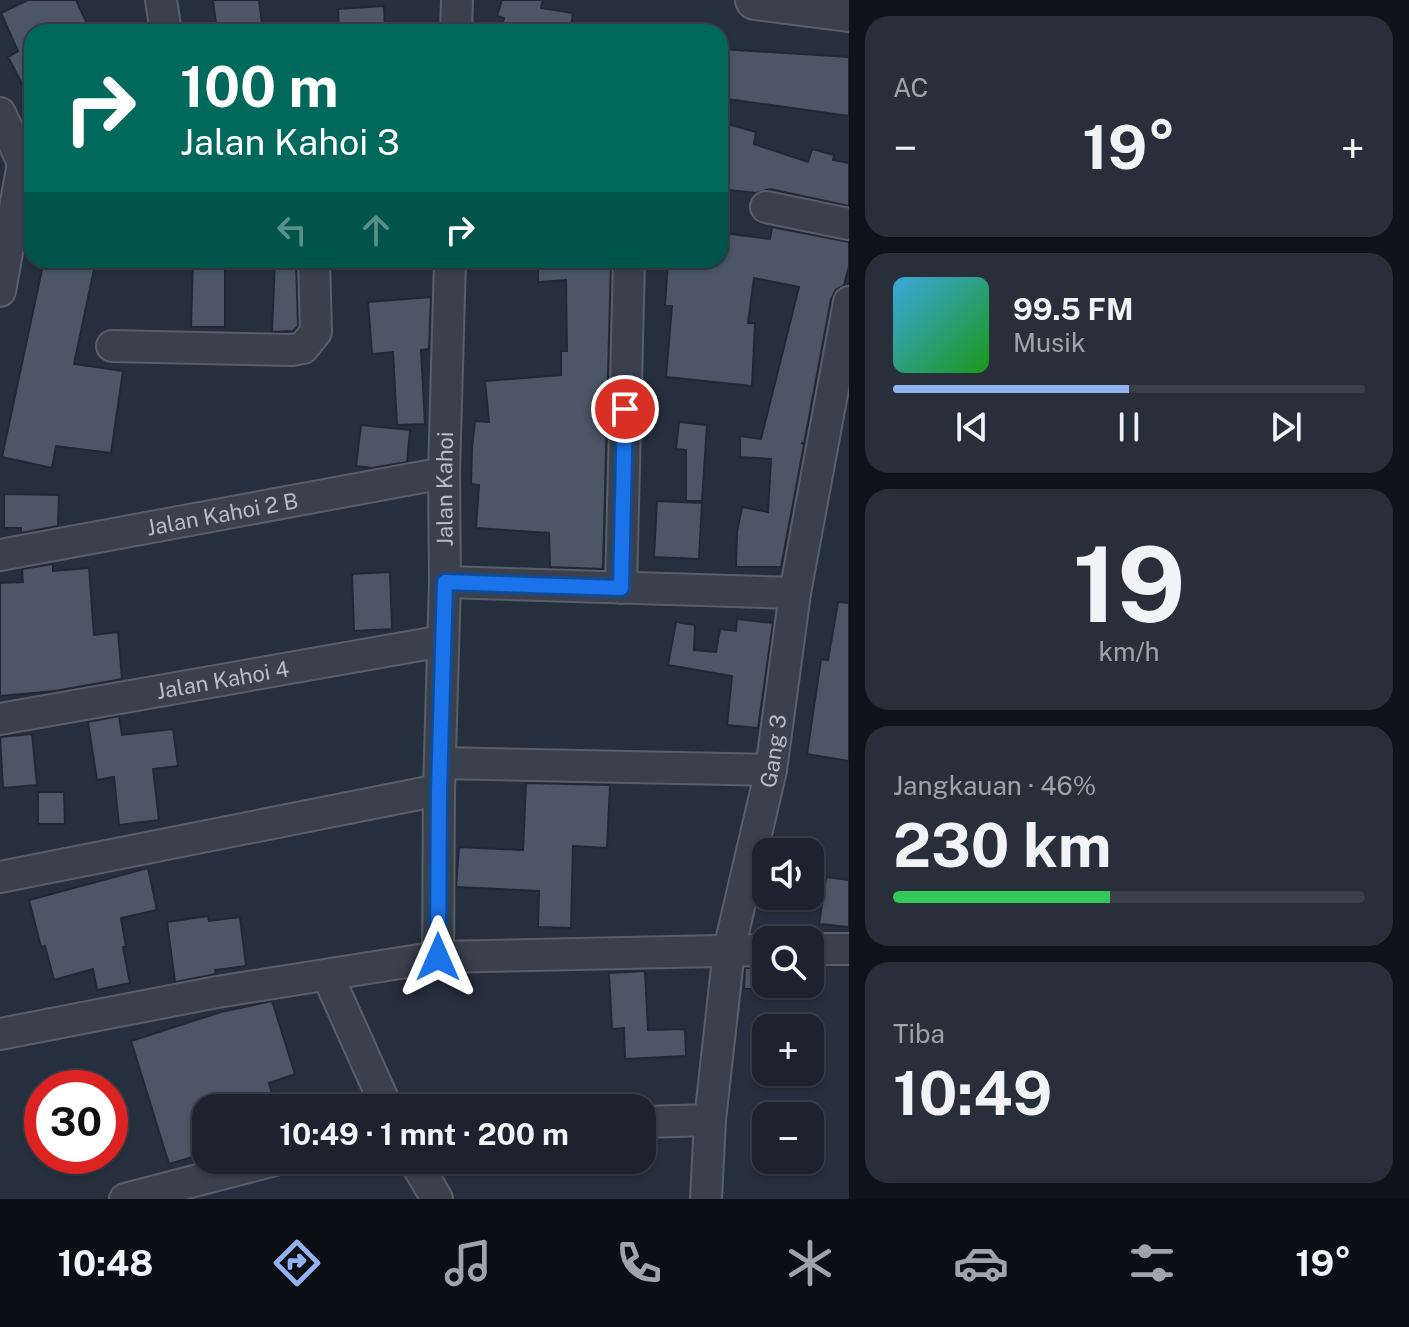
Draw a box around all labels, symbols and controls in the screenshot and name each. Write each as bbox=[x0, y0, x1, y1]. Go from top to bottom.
text: 100 m bbox=[180, 54, 339, 120]
icon: right bbox=[48, 56, 152, 160]
text: AC bbox=[893, 72, 928, 103]
text: 19° bbox=[1082, 112, 1176, 183]
text: Jalan Kahoi 3 bbox=[180, 121, 400, 163]
text: − bbox=[893, 122, 917, 174]
text: + bbox=[1341, 122, 1365, 174]
icon: left bbox=[270, 208, 314, 252]
icon: ahead bbox=[354, 208, 398, 252]
icon: right bbox=[438, 208, 482, 252]
text: 99.5 FM bbox=[1013, 291, 1133, 327]
text: Musik bbox=[1013, 327, 1085, 358]
pin bbox=[591, 375, 659, 443]
icon: arrive bbox=[603, 387, 647, 431]
icon: previous bbox=[950, 405, 994, 449]
icon: pause bbox=[1107, 405, 1151, 449]
icon: next bbox=[1264, 405, 1308, 449]
street label: Jalan Kahoi bbox=[431, 431, 458, 547]
street label: Jalan Kahoi 2 B bbox=[144, 487, 300, 541]
text: 19 bbox=[1072, 523, 1186, 645]
text: km/h bbox=[1098, 636, 1160, 667]
street label: Jalan Kahoi 4 bbox=[154, 655, 291, 704]
street label: Gang 3 bbox=[754, 713, 791, 790]
text: Jangkauan · 46% bbox=[893, 770, 1096, 801]
text: 230 km bbox=[893, 810, 1112, 881]
map controls bbox=[752, 838, 824, 1174]
button: sound bbox=[752, 838, 824, 910]
position arrow bbox=[396, 915, 480, 999]
button: search bbox=[752, 926, 824, 998]
button: + bbox=[752, 1014, 824, 1086]
text: Tiba bbox=[893, 1018, 945, 1049]
text: 10:49 bbox=[893, 1058, 1052, 1129]
speed limit sign: 30 bbox=[24, 1070, 128, 1174]
button: − bbox=[752, 1102, 824, 1174]
text: 10:49 · 1 mnt · 200 m bbox=[279, 1116, 569, 1152]
icon: directions bbox=[269, 1235, 325, 1291]
icon: music bbox=[440, 1235, 496, 1291]
icon: phone bbox=[611, 1235, 667, 1291]
icon: climate bbox=[782, 1235, 838, 1291]
icon: car bbox=[953, 1235, 1009, 1291]
icon: filters bbox=[1124, 1235, 1180, 1291]
text: 10:48 bbox=[58, 1242, 154, 1284]
text: 19° bbox=[1295, 1242, 1351, 1284]

